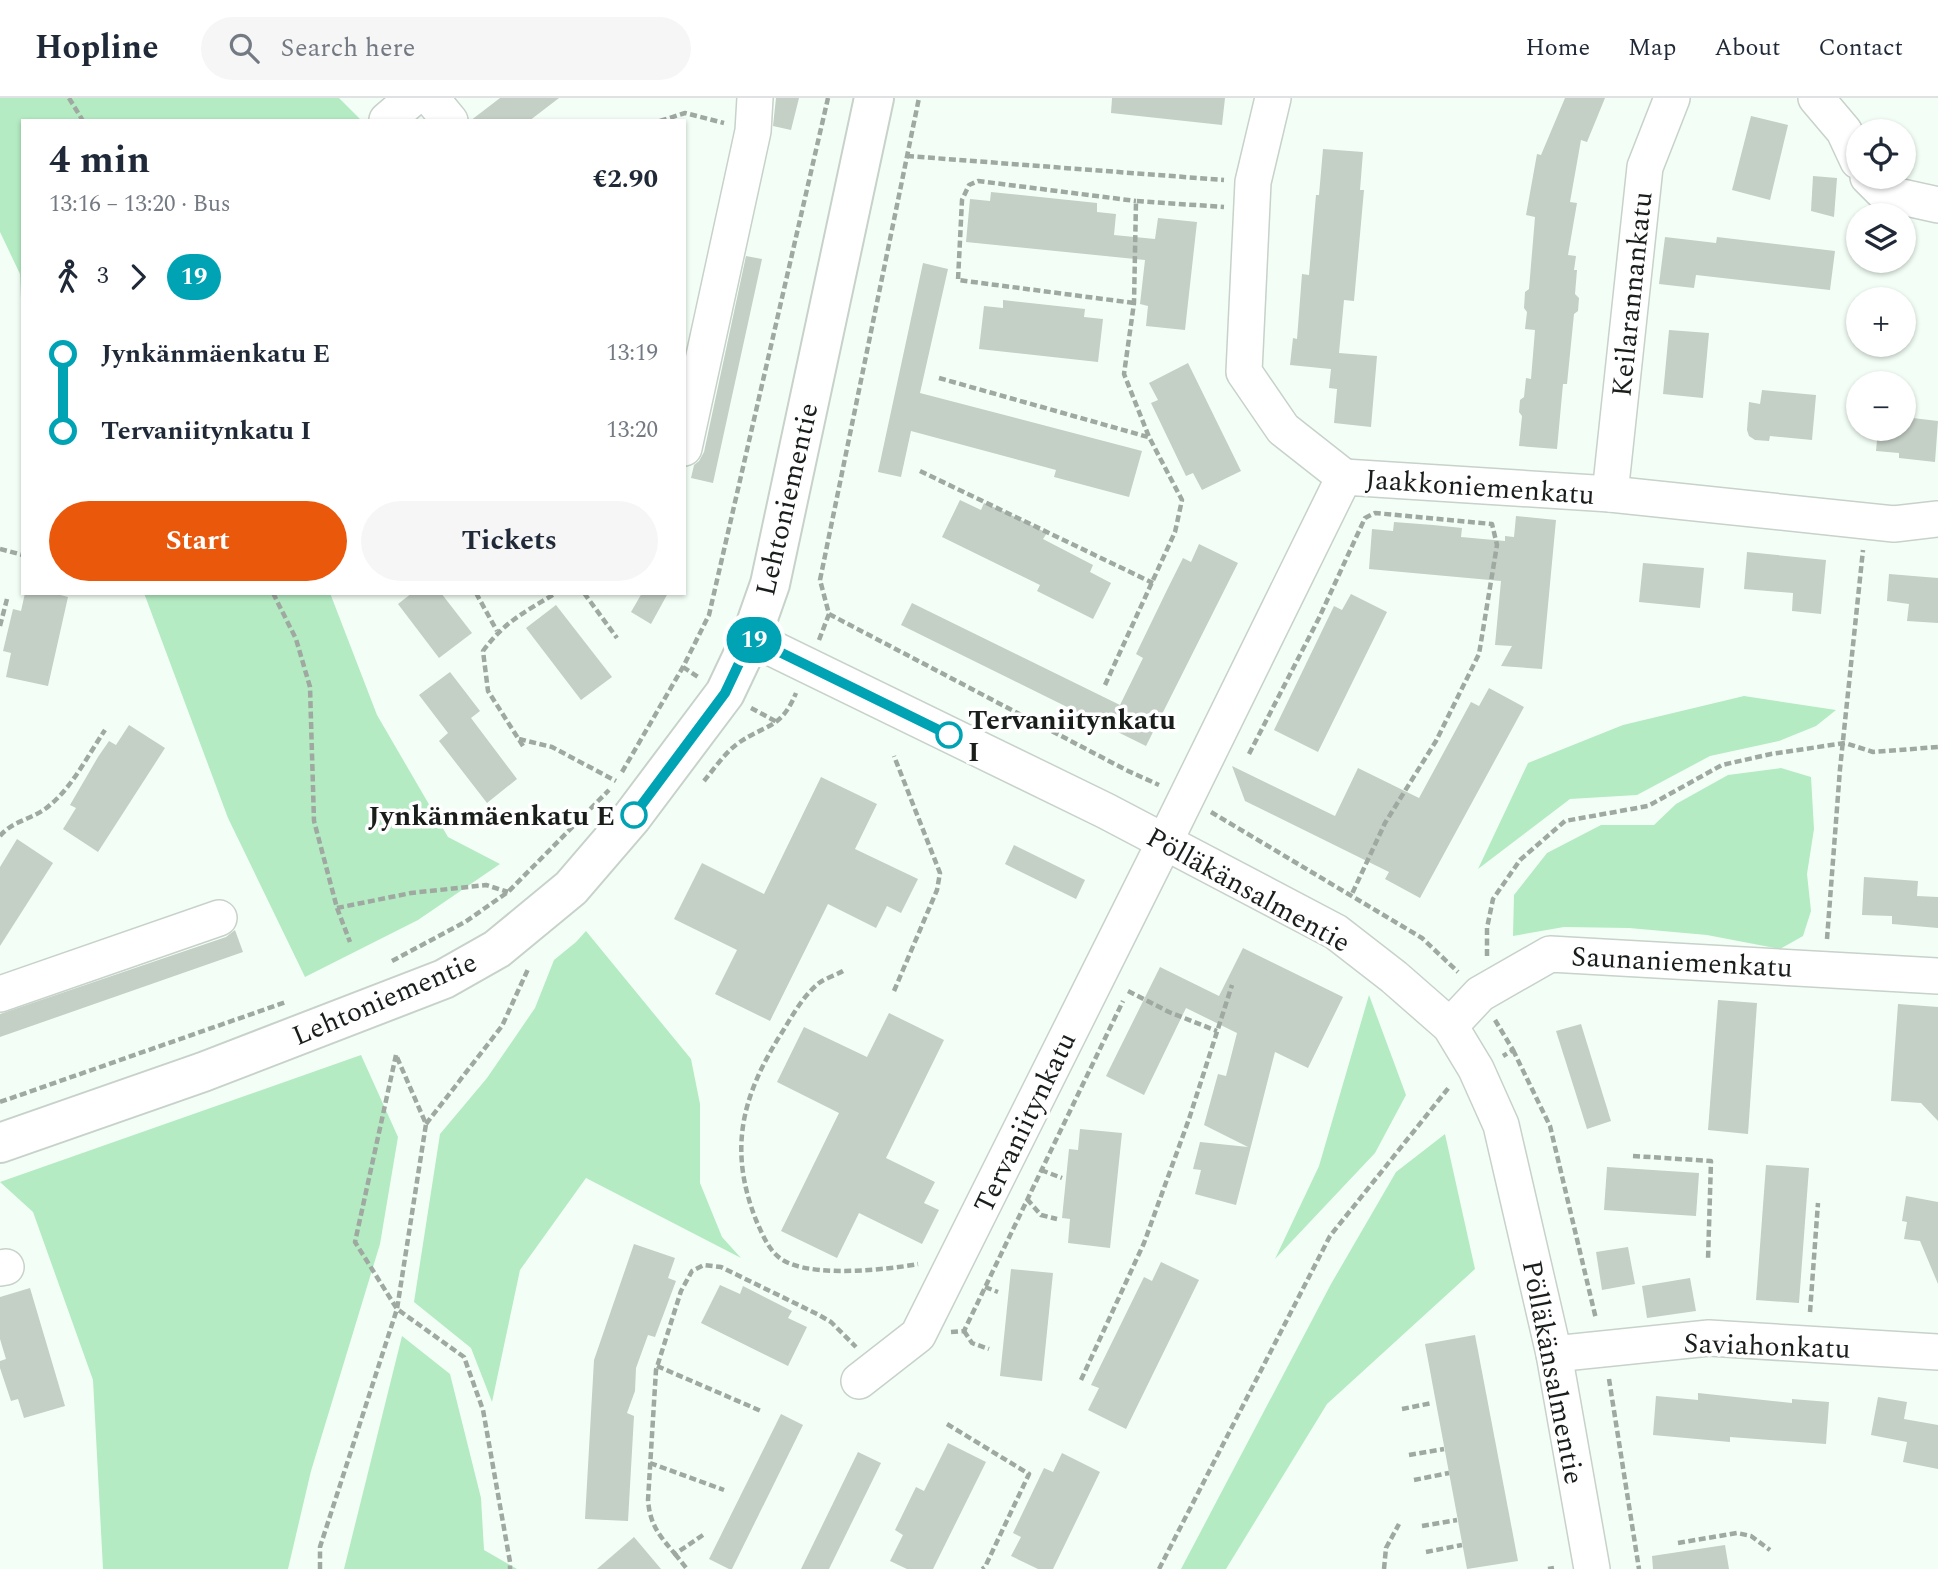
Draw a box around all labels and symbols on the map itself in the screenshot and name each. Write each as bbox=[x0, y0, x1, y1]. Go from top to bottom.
street label: Keilarannankatu bbox=[1600, 190, 1665, 399]
street label: Lehtoniementie bbox=[744, 398, 831, 600]
street label: Jaakkoniemenkatu bbox=[1364, 458, 1596, 517]
line badge: 19 bbox=[722, 617, 786, 663]
place label: Tervaniitynkatu I bbox=[968, 699, 1176, 774]
marker: Tervaniitynkatu I bbox=[936, 722, 962, 748]
place label: Jynkänmäenkatu E bbox=[368, 795, 615, 838]
marker: Jynkänmäenkatu E bbox=[621, 802, 647, 828]
street label: Pölläkänsalmentie bbox=[1138, 816, 1358, 964]
street label: Saunaniemenkatu bbox=[1570, 935, 1794, 990]
street label: Lehtoniementie bbox=[285, 941, 484, 1058]
street label: Tervaniitynkatu bbox=[963, 1025, 1088, 1221]
street label: Pölläkänsalmentie bbox=[1510, 1256, 1595, 1488]
street label: Saviahonkatu bbox=[1683, 1322, 1851, 1371]

